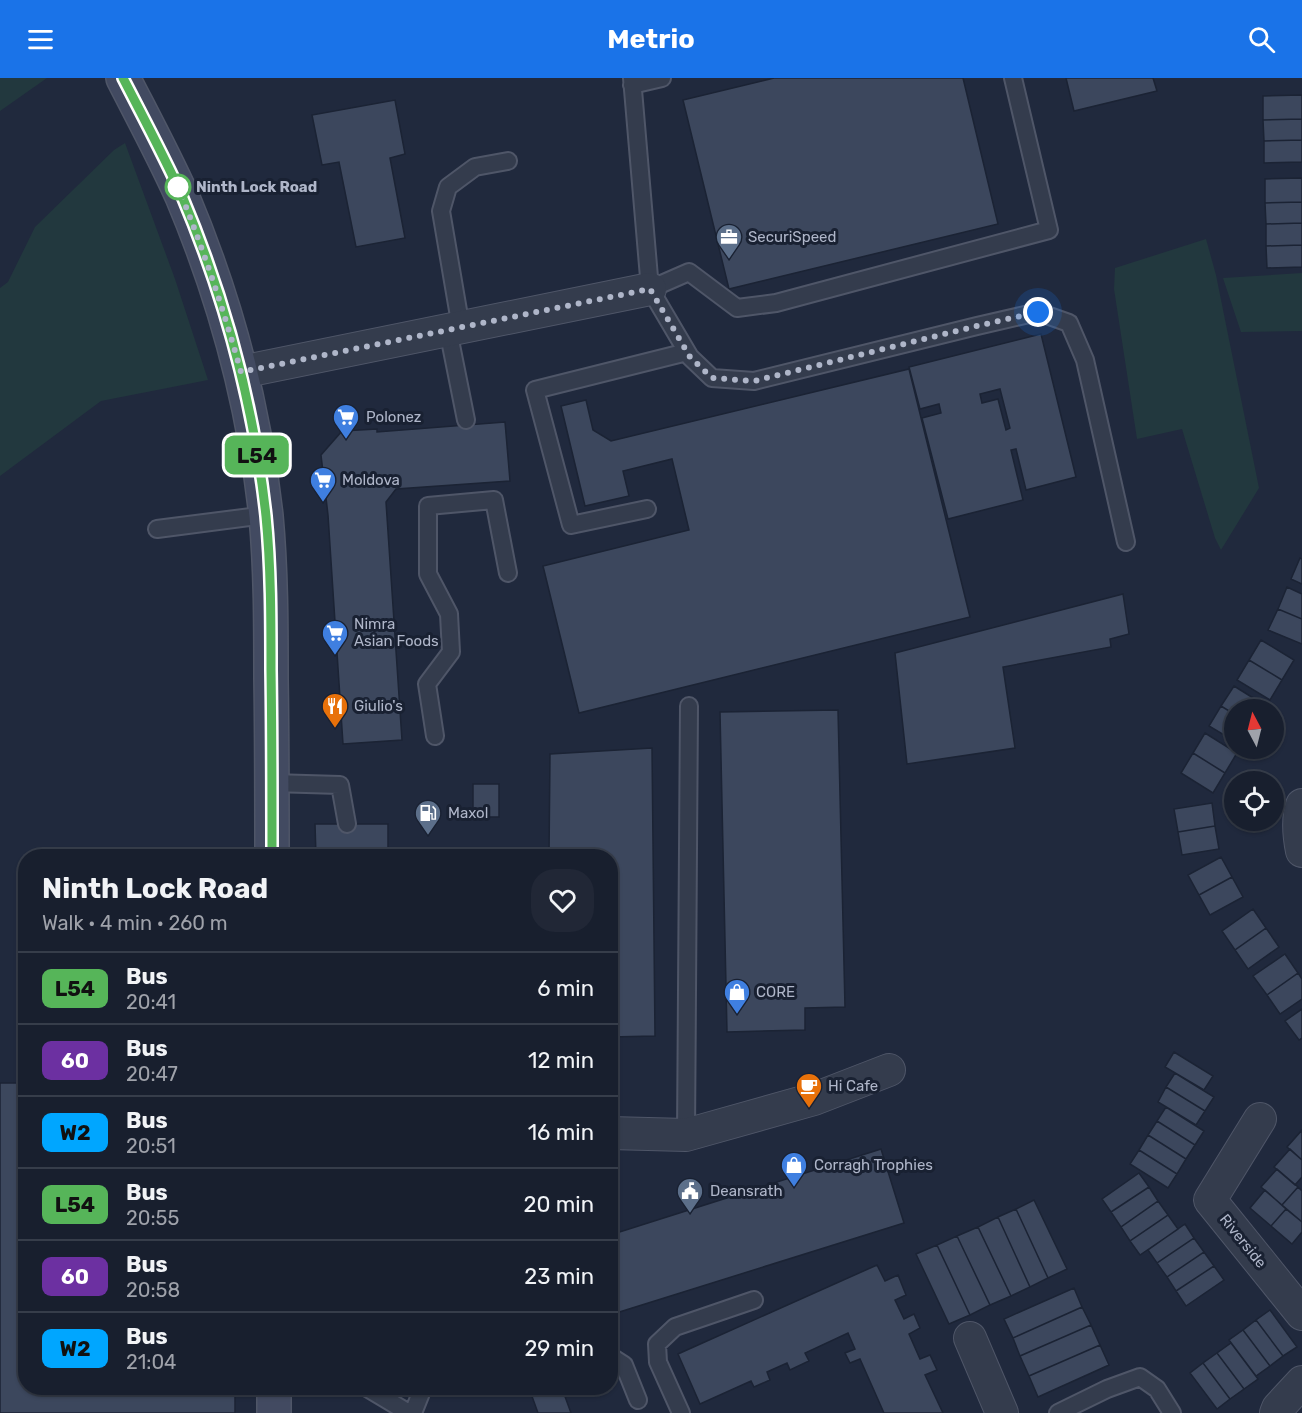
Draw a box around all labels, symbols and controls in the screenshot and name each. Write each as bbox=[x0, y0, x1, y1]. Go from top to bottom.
icon: menu bbox=[24, 23, 57, 56]
text: Metrio bbox=[607, 23, 695, 55]
icon: search bbox=[1245, 23, 1278, 56]
marker: Ninth Lock Road bbox=[165, 174, 191, 200]
place label: Ninth Lock Road bbox=[196, 178, 317, 196]
office icon: SecuriSpeed bbox=[714, 222, 744, 260]
place label: SecuriSpeed bbox=[748, 228, 836, 246]
your location bbox=[1023, 297, 1053, 327]
supermarket icon: Polonez bbox=[331, 402, 361, 440]
place label: Polonez bbox=[366, 408, 422, 426]
line badge: L54 bbox=[222, 436, 292, 475]
text: L54 bbox=[237, 443, 277, 468]
supermarket icon: Moldova bbox=[308, 465, 338, 503]
place label: Moldova bbox=[342, 471, 400, 489]
place label: Nimra Asian Foods bbox=[354, 615, 439, 650]
supermarket icon: Nimra Asian Foods bbox=[320, 618, 350, 656]
restaurant icon: Giulio's bbox=[320, 691, 350, 729]
place label: Giulio's bbox=[354, 697, 403, 715]
north arrow bbox=[1224, 699, 1284, 759]
map controls bbox=[1224, 699, 1284, 831]
button: locate bbox=[1224, 771, 1284, 831]
fuel station icon: Maxol bbox=[413, 798, 443, 836]
place label: Maxol bbox=[448, 804, 488, 822]
button: heart bbox=[531, 869, 594, 932]
text: Ninth Lock Road bbox=[42, 872, 268, 905]
text: Walk · 4 min · 260 m bbox=[42, 911, 228, 935]
text: Bus bbox=[126, 963, 168, 990]
text: 6 min bbox=[537, 975, 594, 1002]
text: L54 bbox=[55, 976, 95, 1001]
shop icon: CORE bbox=[722, 977, 752, 1015]
place label: CORE bbox=[756, 983, 795, 1001]
text: 20:41 bbox=[126, 990, 176, 1014]
text: Bus bbox=[126, 1035, 168, 1062]
text: 12 min bbox=[528, 1047, 594, 1074]
text: 60 bbox=[61, 1048, 89, 1073]
text: 20:47 bbox=[126, 1062, 178, 1086]
cafe icon: Hi Cafe bbox=[794, 1071, 824, 1109]
place label: Hi Cafe bbox=[828, 1077, 878, 1095]
text: Bus bbox=[126, 1107, 168, 1134]
text: 16 min bbox=[528, 1119, 594, 1146]
text: W2 bbox=[59, 1120, 91, 1145]
text: 20:51 bbox=[126, 1134, 176, 1158]
shop icon: Corragh Trophies bbox=[779, 1150, 809, 1188]
place label: Corragh Trophies bbox=[814, 1156, 933, 1174]
public building icon: Deansrath bbox=[675, 1176, 705, 1214]
text: Bus bbox=[126, 1179, 168, 1206]
place label: Deansrath bbox=[710, 1182, 783, 1200]
text: 20 min bbox=[524, 1191, 594, 1218]
text: L54 bbox=[55, 1192, 95, 1217]
text: 20:55 bbox=[126, 1206, 179, 1230]
street label: Riverside bbox=[1216, 1210, 1270, 1272]
text: Bus bbox=[126, 1251, 168, 1278]
text: 23 min bbox=[524, 1263, 594, 1290]
text: 60 bbox=[61, 1264, 89, 1289]
text: 20:58 bbox=[126, 1278, 180, 1302]
text: Bus bbox=[126, 1323, 168, 1350]
text: 29 min bbox=[524, 1335, 594, 1362]
text: W2 bbox=[59, 1336, 91, 1361]
text: 21:04 bbox=[126, 1350, 177, 1374]

